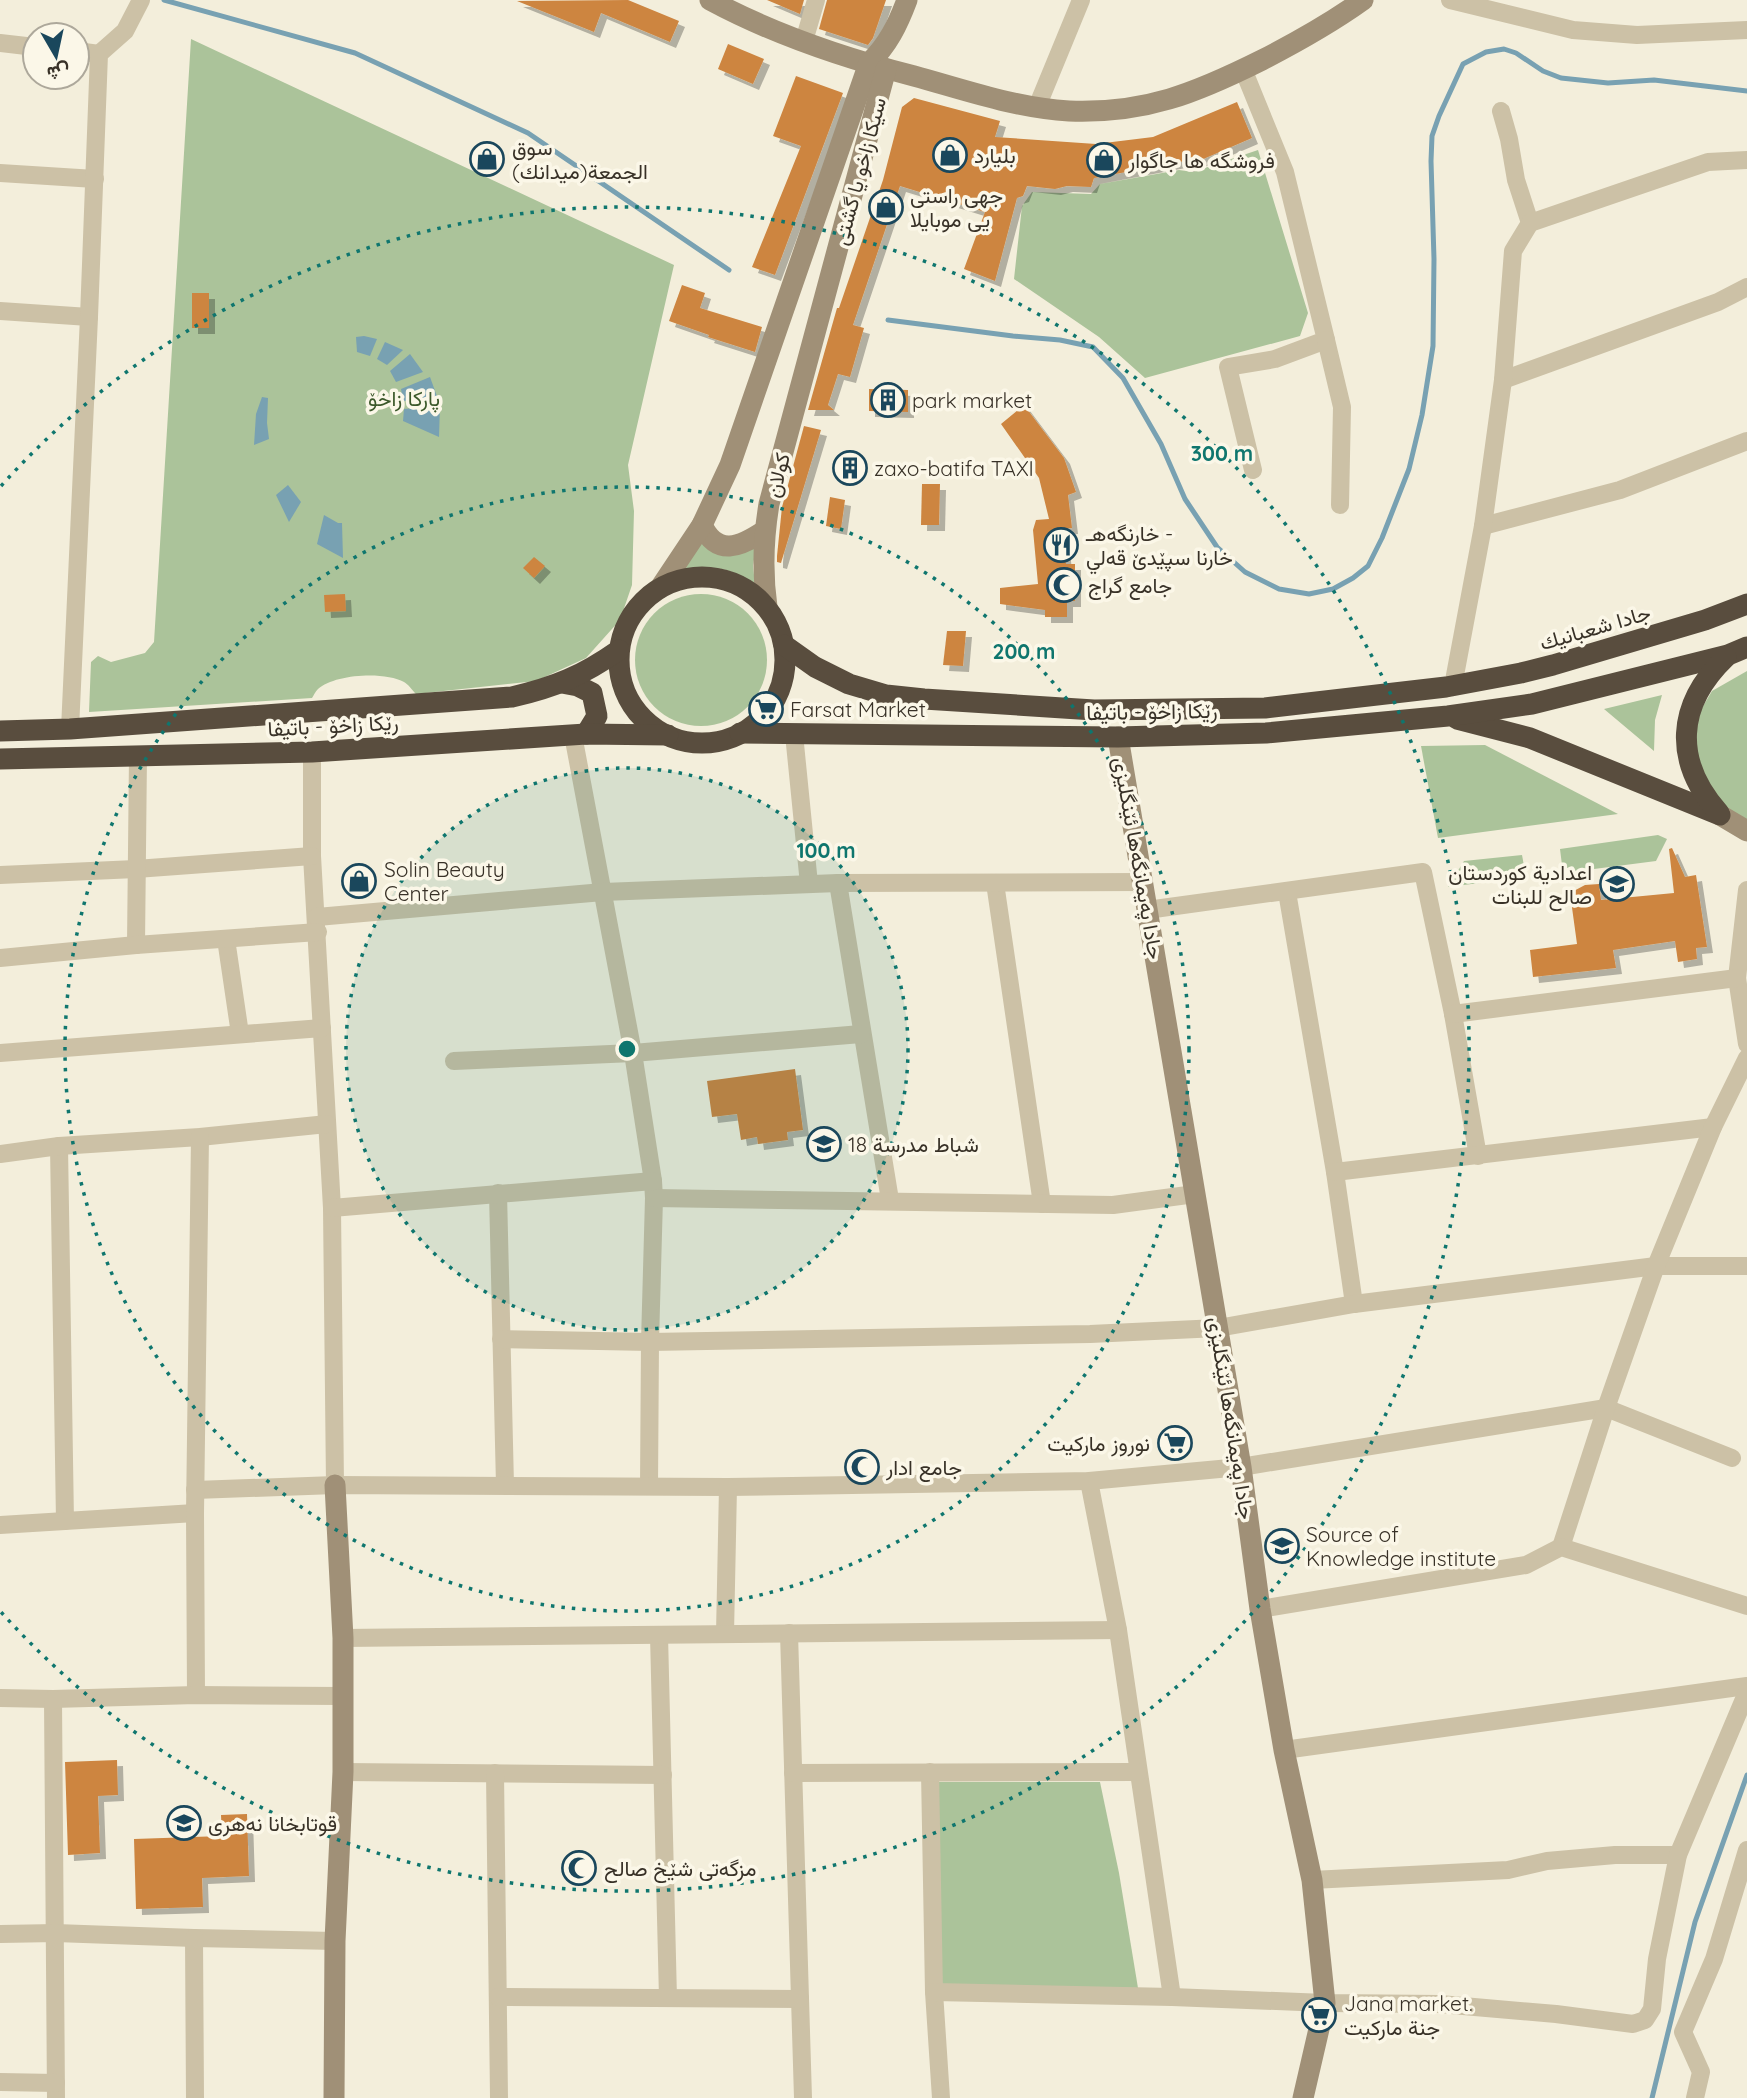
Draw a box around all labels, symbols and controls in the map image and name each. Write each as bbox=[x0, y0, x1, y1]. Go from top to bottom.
north arrow bbox=[21, 21, 91, 91]
text: ش bbox=[45, 59, 72, 86]
street label: سیکا زاخو یا گشتى bbox=[827, 94, 892, 248]
place label: سوق الجمعة(ميدانك) bbox=[512, 134, 648, 184]
shop icon: بليارد bbox=[931, 136, 969, 174]
shop icon: سوق الجمعة(ميدانك) bbox=[468, 140, 506, 178]
shop icon: فروشگه ها جاگوار bbox=[1085, 141, 1123, 179]
place label: بليارد bbox=[974, 142, 1016, 169]
place label: فروشگه ها جاگوار bbox=[1127, 147, 1275, 174]
place label: جهى راستى يى موبايلا bbox=[910, 182, 1003, 233]
shop icon: جهى راستى يى موبايلا bbox=[867, 188, 905, 226]
building icon: park market bbox=[869, 381, 907, 419]
park label: پارکا زاخۆ bbox=[368, 385, 440, 413]
place label: park market bbox=[912, 387, 1032, 413]
text: 300 m bbox=[1191, 440, 1253, 466]
building icon: zaxo-batifa TAXI bbox=[831, 449, 869, 487]
street label: كولان bbox=[759, 450, 796, 500]
place label: zaxo-batifa TAXI bbox=[874, 455, 1034, 481]
place label: خارنگه‌هـ - خارنا سپێدێ قه‌لي bbox=[1085, 520, 1233, 575]
restaurant icon: خارنگه‌هـ - خارنا سپێدێ قه‌لي bbox=[1042, 526, 1080, 564]
mosque icon: جامع گراج bbox=[1045, 566, 1083, 604]
place label: جامع گراج bbox=[1088, 572, 1172, 600]
street label: جادا شعبانيك bbox=[1536, 599, 1654, 655]
text: 200 m bbox=[993, 638, 1055, 664]
supermarket icon: Farsat Market bbox=[747, 690, 785, 728]
place label: Farsat Market bbox=[790, 696, 926, 722]
street label: رێکا زاخۆ - باتیفا bbox=[1086, 697, 1218, 726]
street label: رێکا زاخۆ - باتیفا bbox=[267, 709, 399, 742]
street label: جادا په‌يمانگه‌ها ئێنگليزى bbox=[1106, 755, 1170, 962]
text: 100 m bbox=[796, 837, 856, 863]
place label: Solin Beauty Center bbox=[384, 856, 505, 906]
place label: اعدادية كوردستان صالح للبنات bbox=[1448, 859, 1592, 911]
shop icon: Solin Beauty Center bbox=[340, 862, 378, 900]
school or university icon: اعدادية كوردستان صالح للبنات bbox=[1598, 865, 1636, 903]
centre of rings bbox=[615, 1037, 639, 1061]
school or university icon: 18 شباط مدرسة bbox=[805, 1125, 843, 1163]
place label: 18 شباط مدرسة bbox=[848, 1131, 979, 1158]
street label: جادا په‌يمانگه‌ها ئێنگليزى bbox=[1201, 1315, 1261, 1522]
supermarket icon: نوروز ماركيت bbox=[1156, 1424, 1194, 1462]
place label: نوروز ماركيت bbox=[1047, 1430, 1150, 1457]
mosque icon: جامع ادار bbox=[843, 1448, 881, 1486]
place label: جامع ادار bbox=[885, 1454, 962, 1482]
place label: Source of Knowledge institute bbox=[1306, 1521, 1496, 1571]
school or university icon: Source of Knowledge institute bbox=[1263, 1527, 1301, 1565]
school or university icon: قوتابخانا نەهری bbox=[165, 1804, 203, 1842]
place label: قوتابخانا نەهری bbox=[208, 1810, 337, 1837]
mosque icon: مزگەتی شێخ صالح bbox=[560, 1849, 598, 1887]
place label: مزگەتی شێخ صالح bbox=[604, 1855, 756, 1883]
place label: Jana market. جنة ماركيت bbox=[1344, 1990, 1473, 2041]
supermarket icon: Jana market. جنة ماركيت bbox=[1300, 1996, 1338, 2034]

